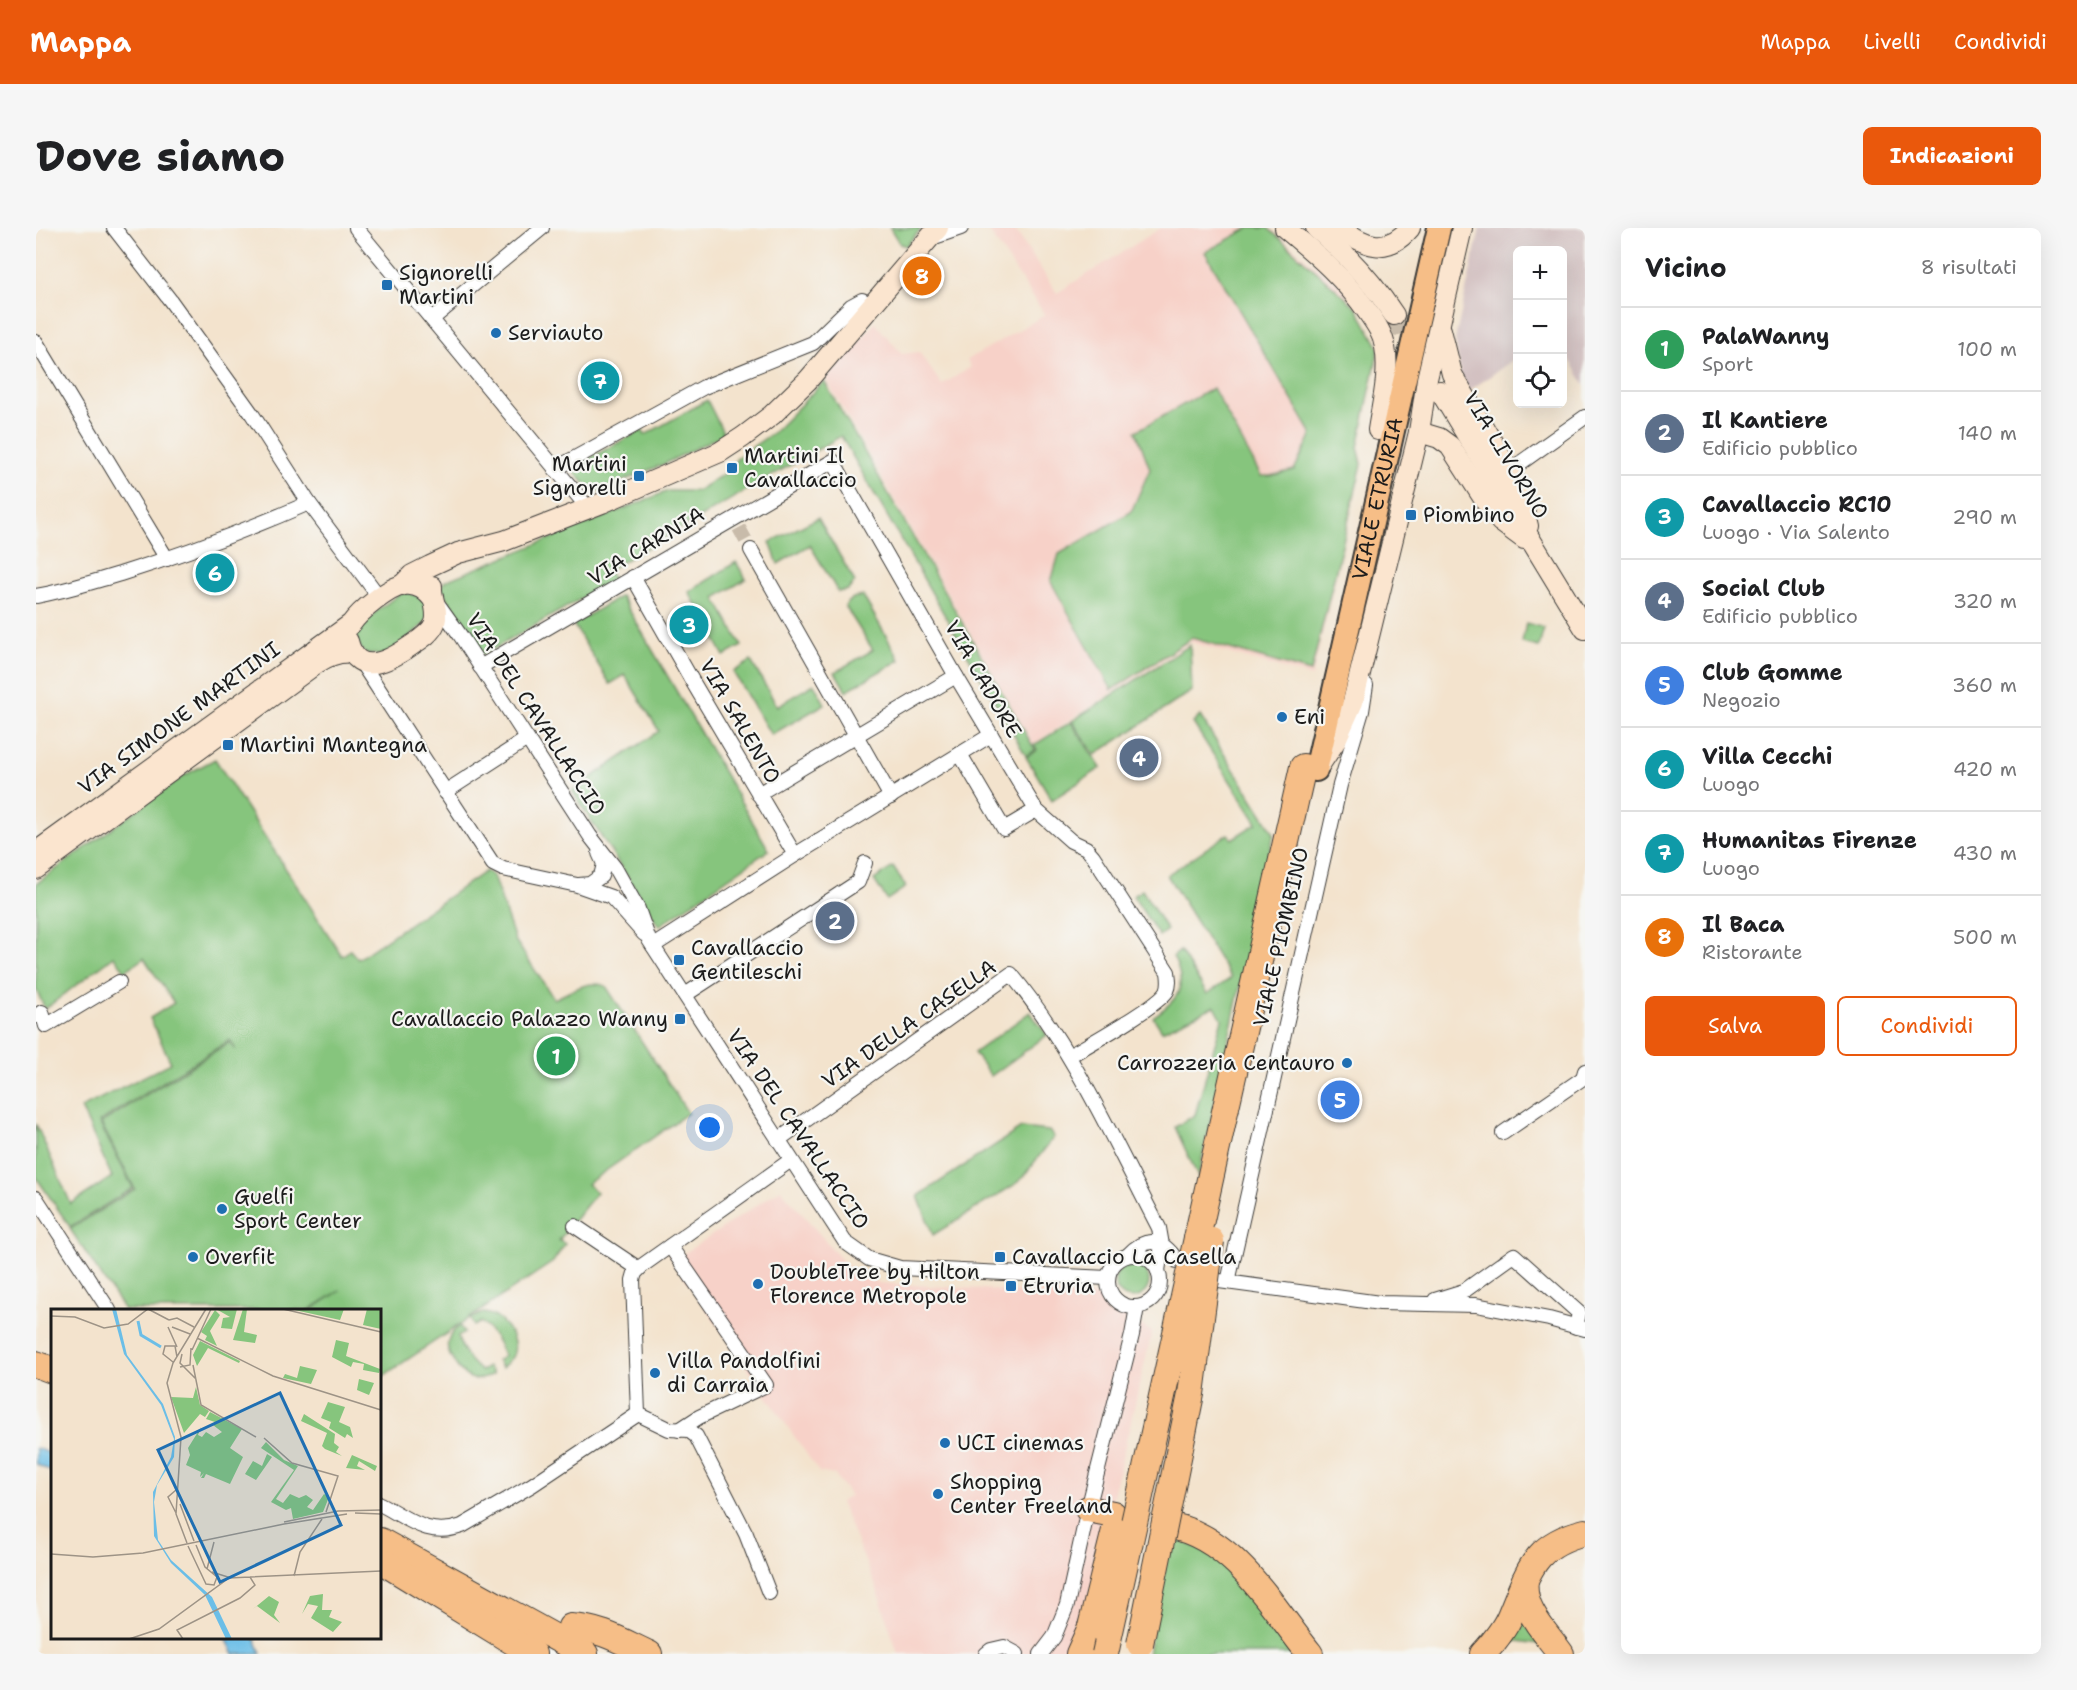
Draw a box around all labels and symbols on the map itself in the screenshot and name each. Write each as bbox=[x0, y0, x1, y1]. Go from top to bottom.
pin: 8 bbox=[902, 254, 942, 298]
place label: Signorelli Martini bbox=[399, 259, 493, 311]
marker: Signorelli Martini bbox=[380, 278, 394, 292]
place label: Serviauto bbox=[508, 319, 603, 347]
marker: Serviauto bbox=[489, 326, 503, 340]
pin: 7 bbox=[580, 358, 620, 404]
street label: VIA LIVORNO bbox=[1457, 386, 1555, 524]
street label: VIALE ETRURIA bbox=[1345, 415, 1410, 583]
place label: Martini Il Cavallaccio bbox=[744, 442, 857, 494]
place label: Martini Signorelli bbox=[533, 450, 627, 502]
marker: Martini Il Cavallaccio bbox=[725, 461, 739, 475]
marker: Martini Signorelli bbox=[632, 469, 646, 483]
street label: VIA CARNIA bbox=[582, 500, 710, 592]
place label: Piombino bbox=[1423, 501, 1515, 529]
marker: Piombino bbox=[1404, 508, 1418, 522]
pin: 6 bbox=[196, 550, 234, 596]
pin: 3 bbox=[670, 602, 708, 648]
street label: VIA DEL CAVALLACCIO bbox=[460, 607, 612, 821]
street label: VIA CADORE bbox=[938, 615, 1028, 743]
street label: VIA SIMONE MARTINI bbox=[72, 635, 286, 801]
street label: VIA SALENTO bbox=[693, 654, 787, 788]
place label: Eni bbox=[1294, 703, 1325, 731]
marker: Eni bbox=[1275, 710, 1289, 724]
place label: Martini Mantegna bbox=[240, 731, 427, 759]
pin: 4 bbox=[1120, 736, 1158, 780]
marker: Martini Mantegna bbox=[221, 738, 235, 752]
street label: VIALE PIOMBINO bbox=[1247, 844, 1315, 1030]
pin: 2 bbox=[816, 898, 854, 944]
place label: Cavallaccio Gentileschi bbox=[691, 934, 804, 986]
marker: Cavallaccio Gentileschi bbox=[672, 953, 686, 967]
street label: VIA DELLA CASELLA bbox=[816, 953, 1002, 1095]
place label: Cavallaccio Palazzo Wanny bbox=[391, 1005, 668, 1033]
marker: Cavallaccio Palazzo Wanny bbox=[673, 1012, 687, 1026]
street label: VIA DEL CAVALLACCIO bbox=[720, 1023, 876, 1235]
pin: 1 bbox=[536, 1034, 576, 1078]
place label: Carrozzeria Centauro bbox=[1117, 1049, 1335, 1077]
marker: Carrozzeria Centauro bbox=[1340, 1056, 1354, 1070]
pin: 5 bbox=[1320, 1078, 1360, 1122]
your location bbox=[695, 1113, 724, 1142]
place label: Guelfi Sport Center bbox=[234, 1183, 362, 1235]
marker: Guelfi Sport Center bbox=[215, 1202, 229, 1216]
place label: Overfit bbox=[205, 1243, 275, 1271]
place label: Cavallaccio La Casella bbox=[1012, 1243, 1236, 1271]
marker: Overfit bbox=[186, 1250, 200, 1264]
marker: Cavallaccio La Casella bbox=[993, 1250, 1007, 1264]
place label: DoubleTree by Hilton Florence Metropole bbox=[770, 1258, 980, 1310]
place label: Etruria bbox=[1023, 1272, 1094, 1300]
marker: DoubleTree by Hilton Florence Metropole bbox=[751, 1277, 765, 1291]
marker: Etruria bbox=[1004, 1279, 1018, 1293]
inset map bbox=[51, 1309, 381, 1639]
place label: Villa Pandolfini di Carraia bbox=[667, 1347, 821, 1399]
marker: Villa Pandolfini di Carraia bbox=[648, 1366, 662, 1380]
place label: UCI cinemas bbox=[957, 1429, 1084, 1457]
marker: UCI cinemas bbox=[938, 1436, 952, 1450]
place label: Shopping Center Freeland bbox=[950, 1468, 1112, 1520]
marker: Shopping Center Freeland bbox=[931, 1487, 945, 1501]

